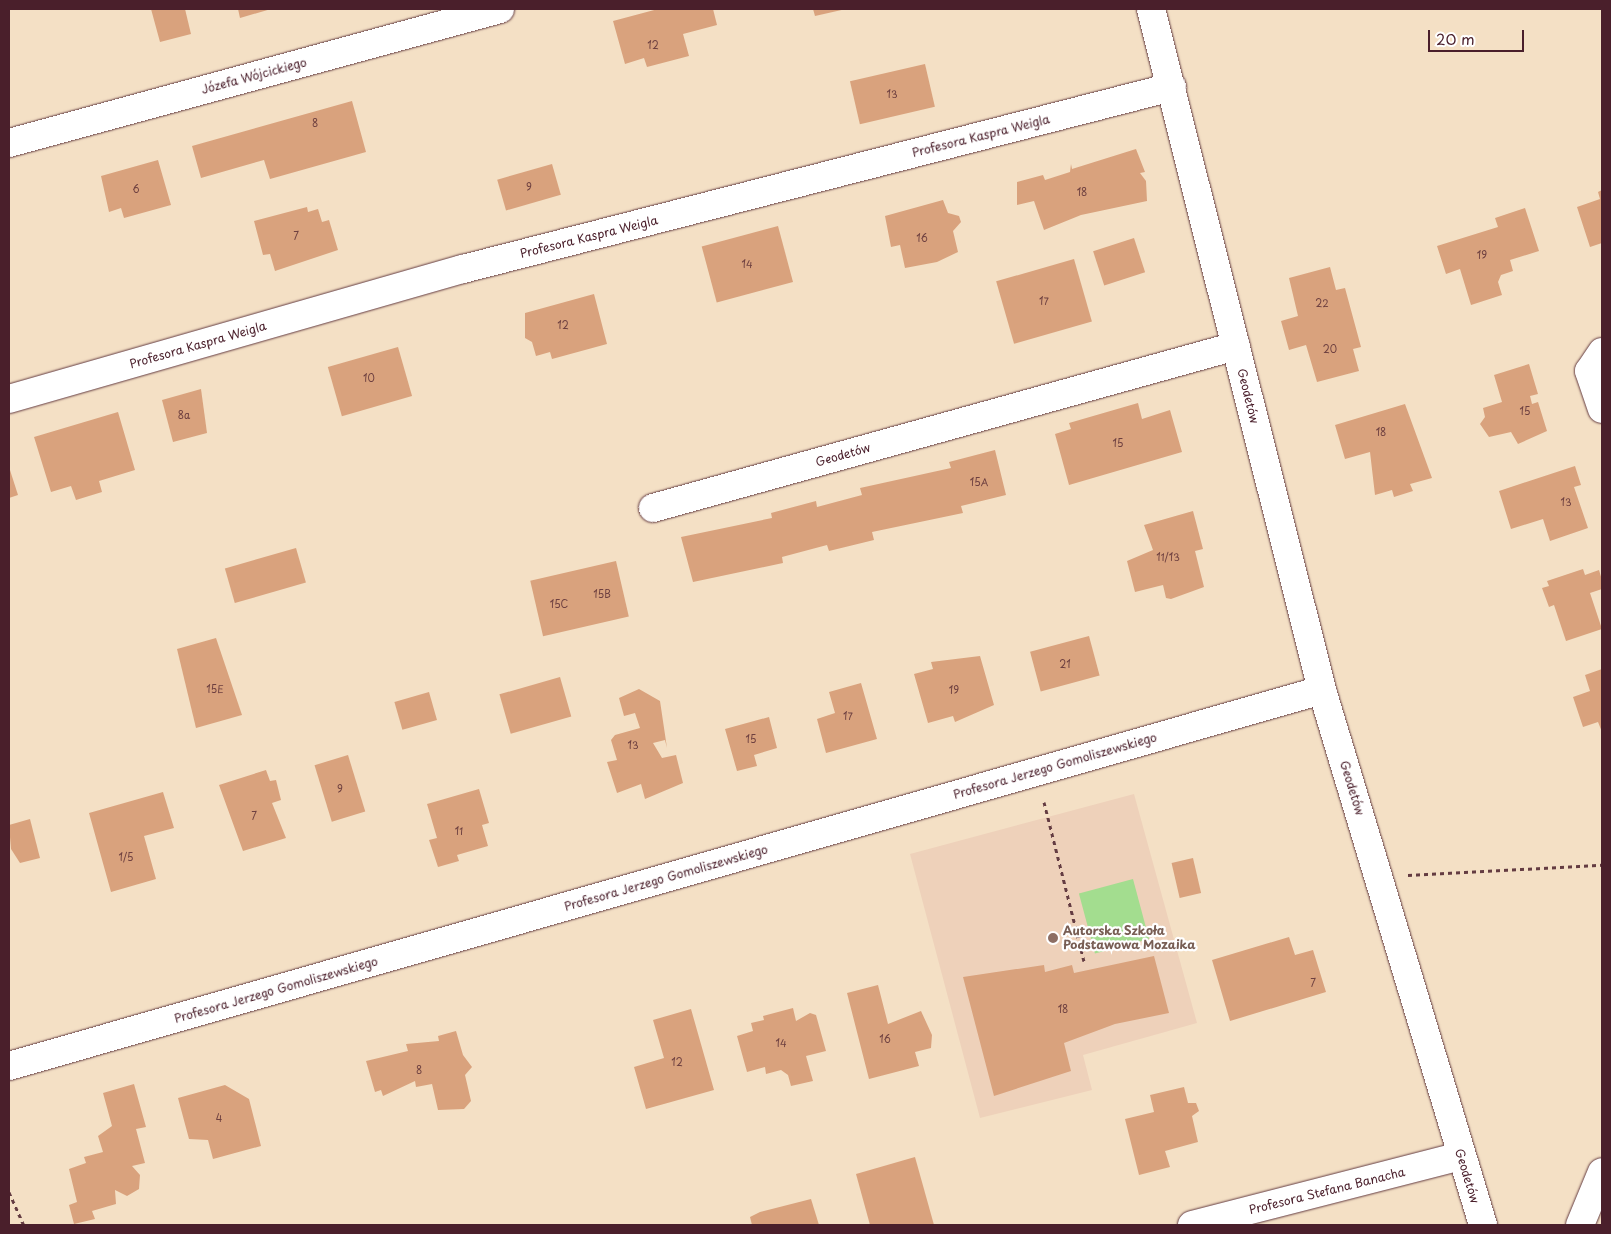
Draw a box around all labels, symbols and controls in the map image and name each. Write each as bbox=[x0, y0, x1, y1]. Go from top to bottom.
scale bar bbox=[1431, 20, 1527, 52]
text: 20 m bbox=[1436, 27, 1475, 50]
house number: 12 bbox=[647, 39, 659, 51]
street label: Józefa Wójcickiego bbox=[200, 55, 308, 97]
house number: 13 bbox=[886, 88, 898, 100]
street label: Profesora Kaspra Weigla bbox=[911, 112, 1051, 160]
house number: 8 bbox=[312, 117, 318, 129]
house number: 9 bbox=[526, 181, 532, 193]
house number: 6 bbox=[132, 183, 140, 195]
house number: 18 bbox=[1077, 186, 1087, 198]
street label: Profesora Kaspra Weigla bbox=[519, 213, 659, 261]
house number: 7 bbox=[293, 230, 299, 242]
house number: 16 bbox=[916, 232, 928, 244]
house number: 19 bbox=[1477, 249, 1487, 261]
house number: 14 bbox=[741, 258, 753, 270]
house number: 17 bbox=[1039, 295, 1049, 307]
house number: 22 bbox=[1315, 297, 1329, 309]
street label: Profesora Kaspra Weigla bbox=[128, 319, 268, 371]
house number: 12 bbox=[557, 319, 569, 331]
house number: 20 bbox=[1323, 343, 1337, 355]
street label: Geodetów bbox=[1234, 367, 1262, 425]
house number: 10 bbox=[363, 372, 375, 384]
house number: 15 bbox=[1520, 405, 1530, 417]
house number: 8a bbox=[178, 409, 190, 421]
house number: 18 bbox=[1376, 426, 1386, 438]
house number: 15 bbox=[1113, 437, 1123, 449]
street label: Geodetów bbox=[814, 440, 872, 470]
house number: 15A bbox=[970, 476, 988, 488]
house number: 13 bbox=[1560, 496, 1572, 508]
house number: 11/13 bbox=[1156, 551, 1180, 563]
house number: 15B bbox=[593, 588, 611, 600]
house number: 15C bbox=[550, 598, 568, 610]
house number: 21 bbox=[1059, 658, 1071, 670]
house number: 15E bbox=[206, 683, 224, 695]
house number: 19 bbox=[949, 684, 959, 696]
house number: 17 bbox=[843, 710, 853, 722]
street label: Profesora Jerzego Gomoliszewskiego bbox=[951, 730, 1159, 802]
house number: 15 bbox=[746, 733, 756, 745]
house number: 13 bbox=[627, 739, 639, 751]
street label: Geodetów bbox=[1337, 759, 1367, 817]
house number: 9 bbox=[337, 783, 343, 795]
house number: 7 bbox=[251, 810, 257, 822]
house number: 11 bbox=[455, 825, 463, 837]
street label: Profesora Jerzego Gomoliszewskiego bbox=[562, 842, 770, 914]
house number: 1/5 bbox=[118, 851, 134, 863]
place label: Autorska Szkoła Podstawowa Mozaika bbox=[1063, 924, 1195, 952]
marker: Autorska Szkoła Podstawowa Mozaika bbox=[1047, 932, 1059, 944]
street label: Profesora Jerzego Gomoliszewskiego bbox=[172, 954, 380, 1026]
house number: 7 bbox=[1310, 977, 1316, 989]
house number: 18 bbox=[1058, 1003, 1068, 1015]
house number: 16 bbox=[879, 1033, 891, 1045]
house number: 14 bbox=[775, 1037, 787, 1049]
house number: 12 bbox=[671, 1056, 683, 1068]
house number: 8 bbox=[416, 1064, 422, 1076]
house number: 4 bbox=[216, 1112, 222, 1124]
street label: Geodetów bbox=[1452, 1147, 1482, 1205]
street label: Profesora Stefana Banacha bbox=[1248, 1165, 1406, 1217]

